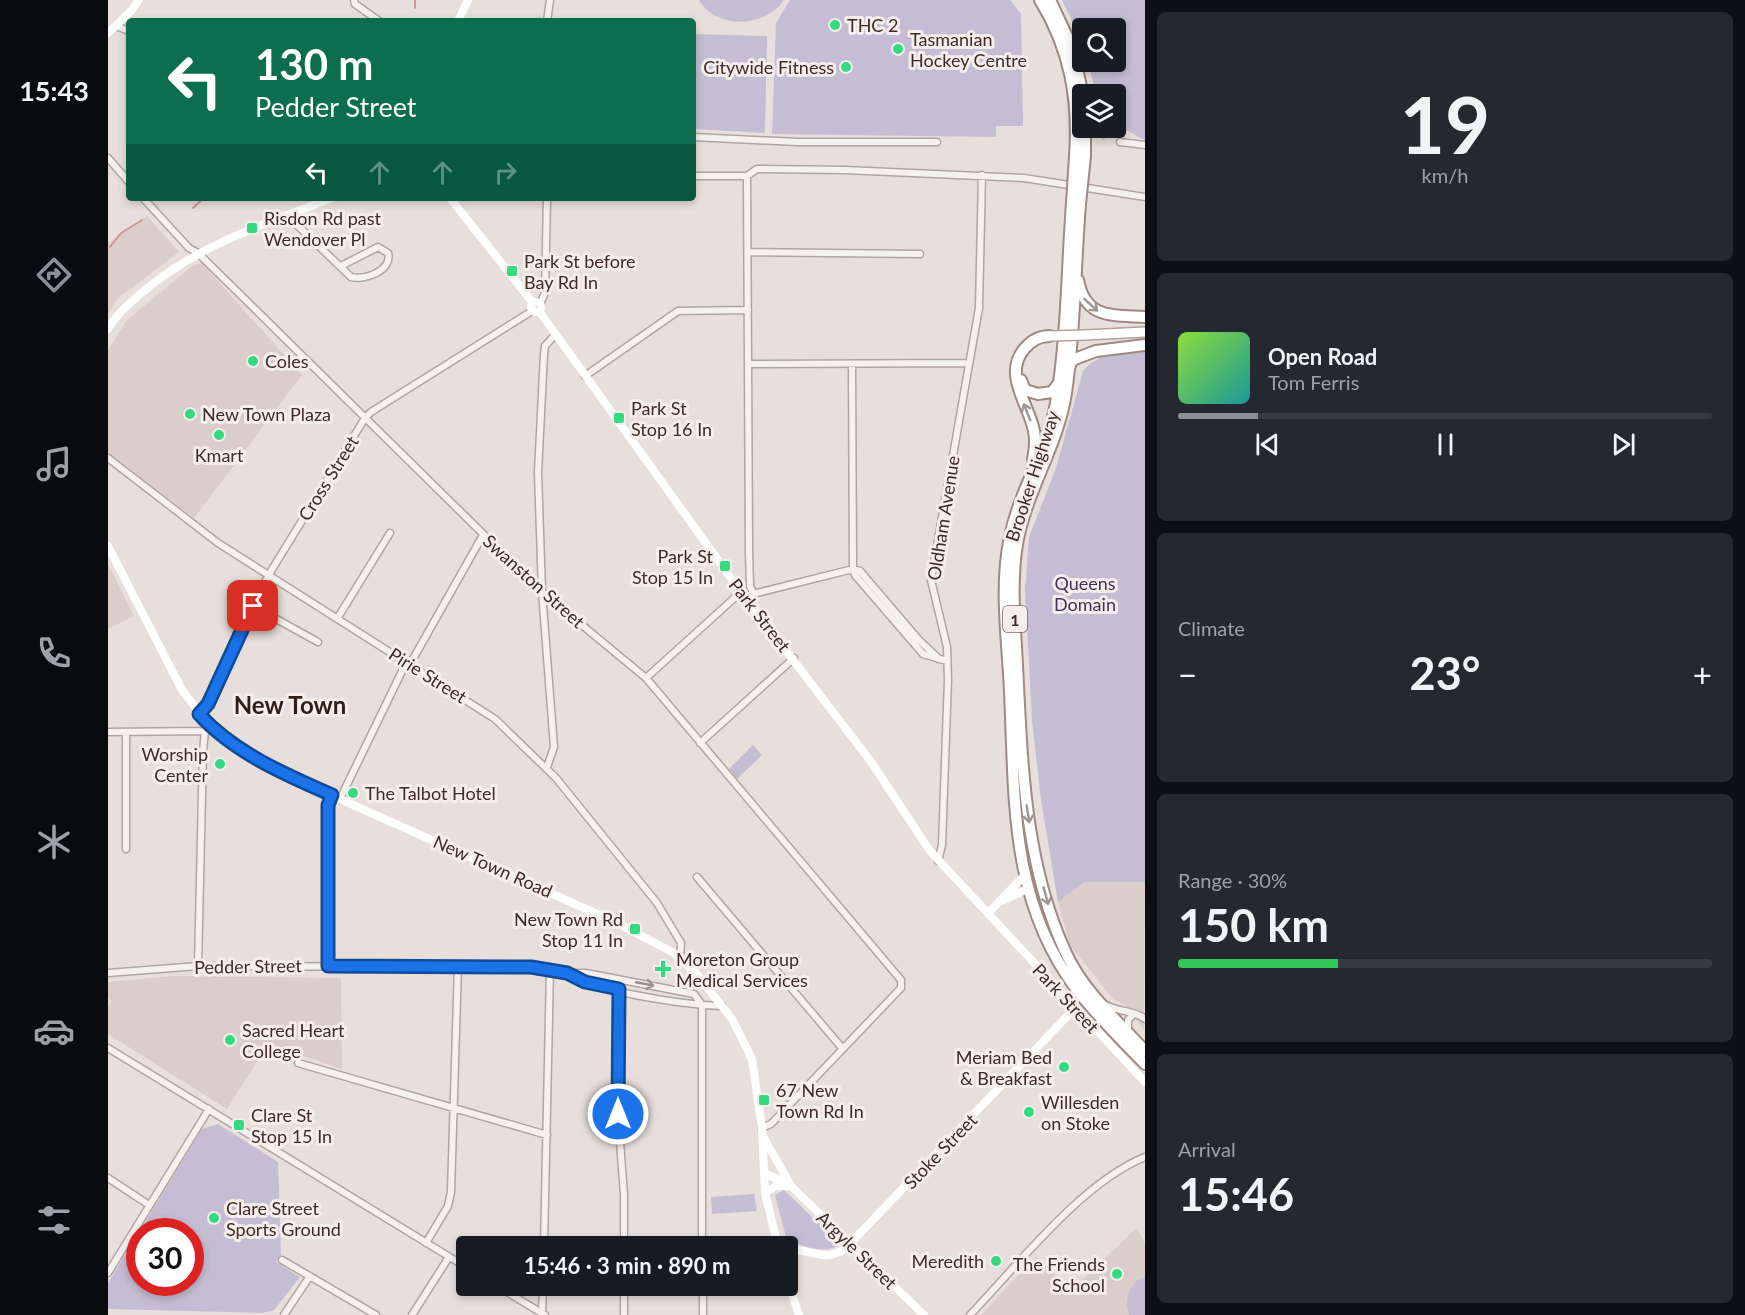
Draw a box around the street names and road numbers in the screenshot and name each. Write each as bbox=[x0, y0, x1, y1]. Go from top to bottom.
street label: Brooker Highway bbox=[1000, 407, 1064, 544]
street label: Cross Street bbox=[293, 431, 363, 525]
street label: Oldham Avenue bbox=[922, 454, 964, 582]
street label: Swanston Street bbox=[479, 530, 590, 633]
street label: Park Street bbox=[724, 574, 796, 657]
road number: 1 bbox=[1003, 606, 1027, 632]
street label: Pirie Street bbox=[385, 642, 471, 708]
street label: New Town Road bbox=[430, 830, 556, 902]
street label: Pedder Street bbox=[194, 954, 303, 978]
street label: Park Street bbox=[1028, 959, 1104, 1038]
street label: Stoke Street bbox=[899, 1108, 982, 1193]
street label: Argyle Street bbox=[812, 1206, 902, 1294]

